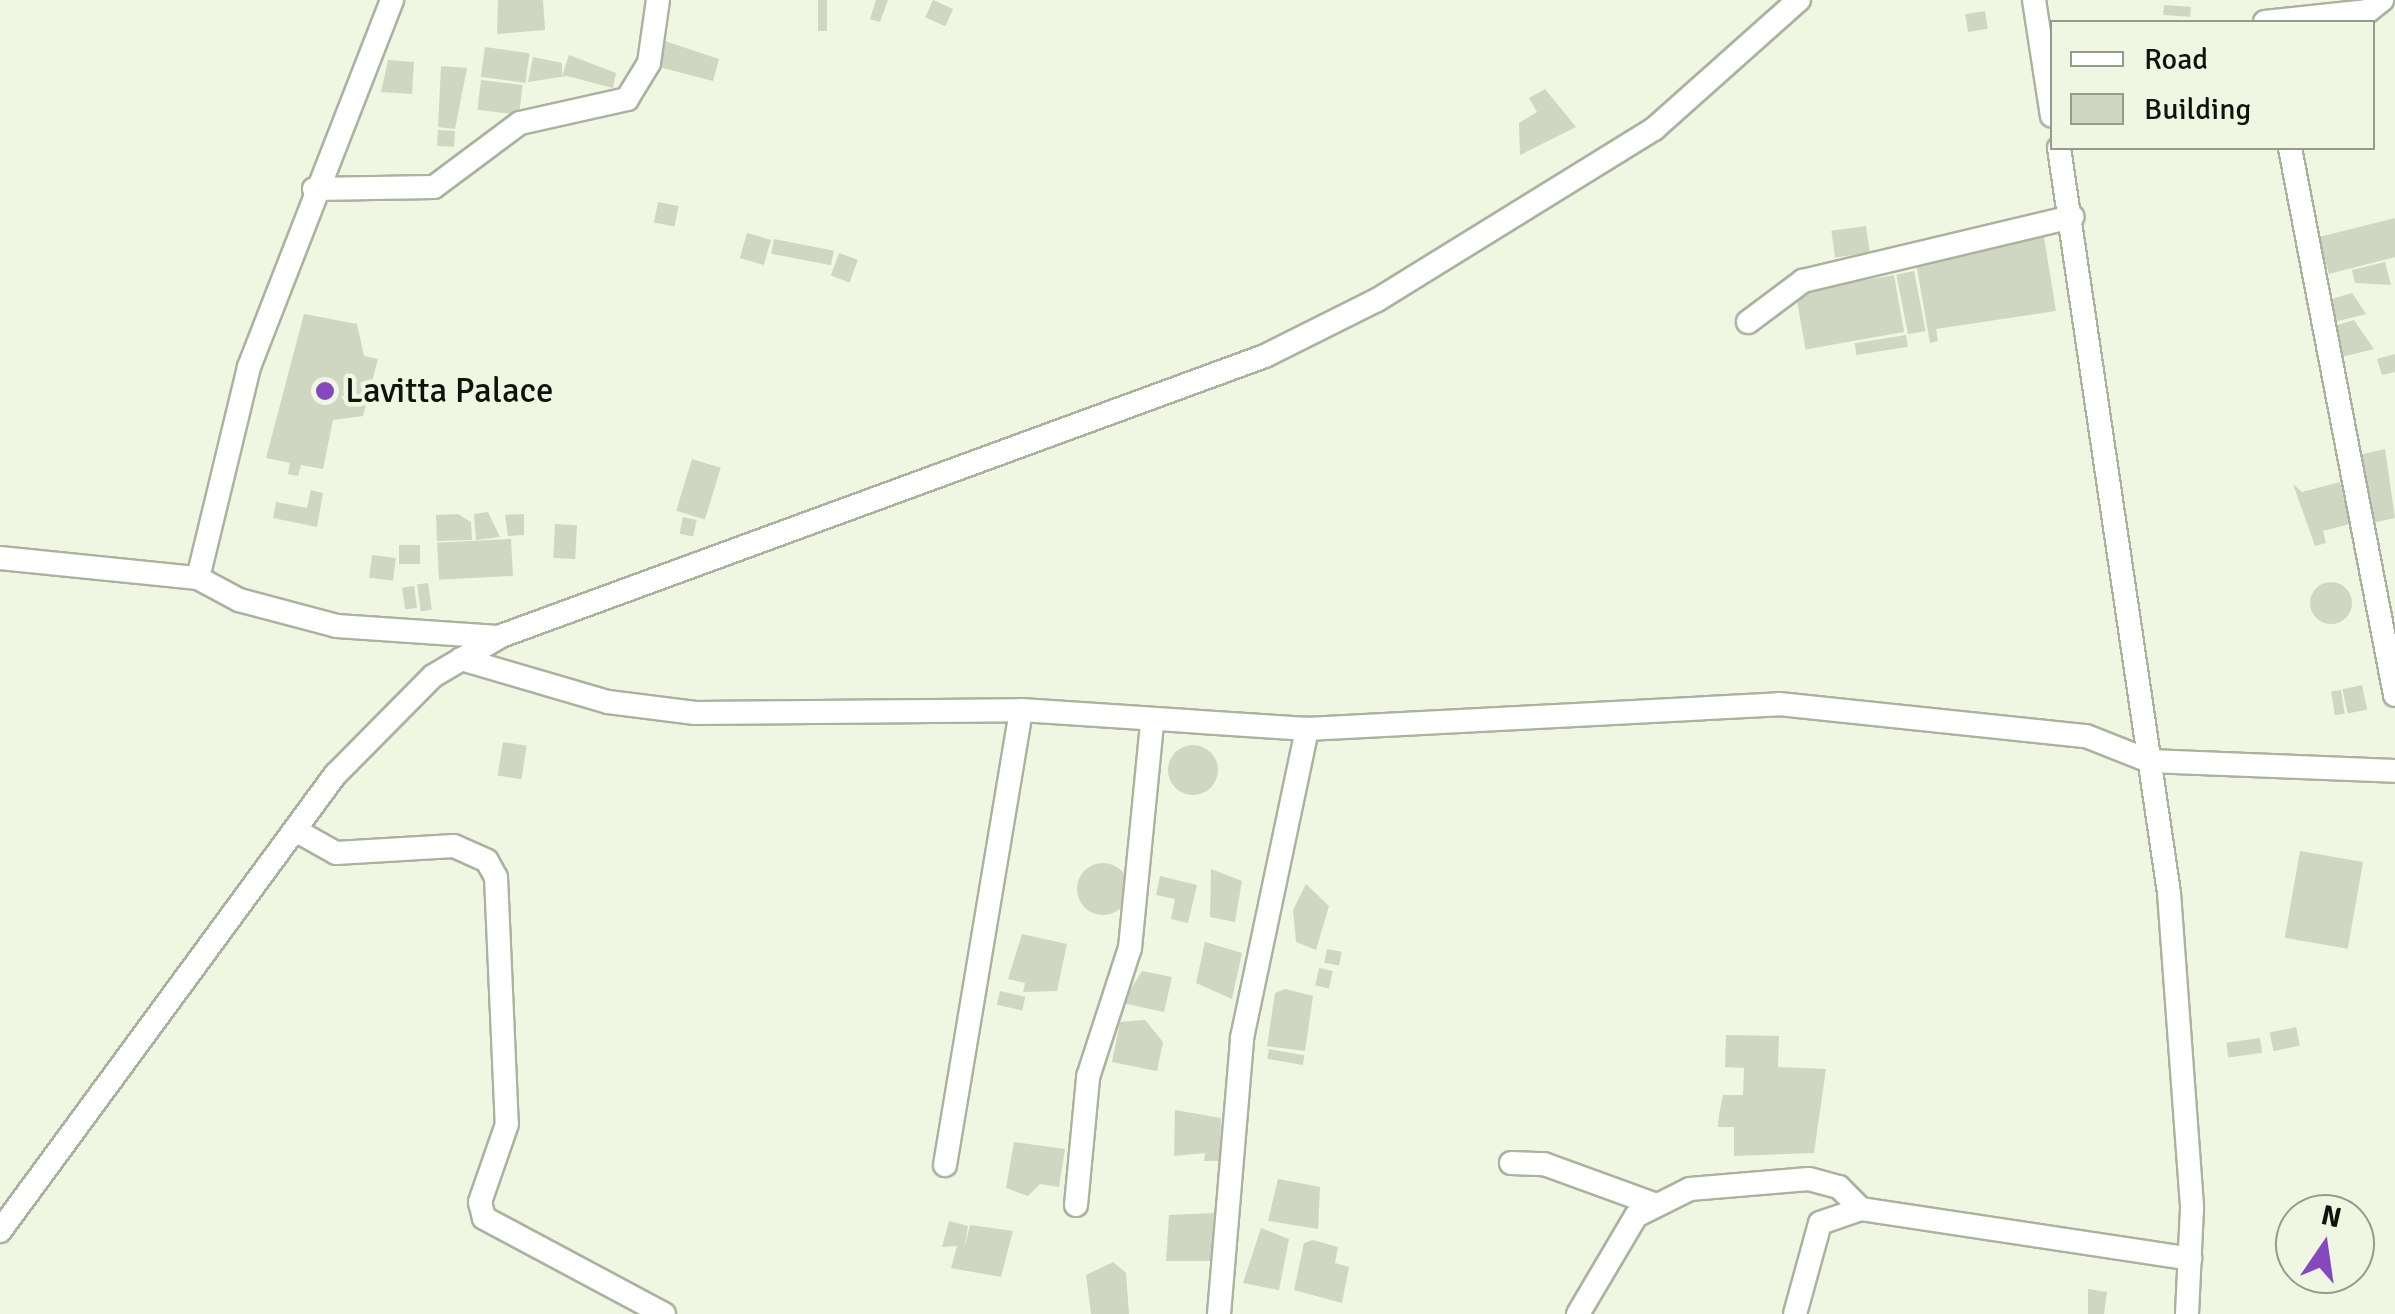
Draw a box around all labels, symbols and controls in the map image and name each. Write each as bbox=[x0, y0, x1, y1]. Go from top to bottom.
legend bbox=[2050, 20, 2375, 150]
text: Road bbox=[2144, 41, 2208, 78]
text: Building bbox=[2144, 91, 2251, 128]
place label: Lavitta Palace bbox=[345, 370, 553, 412]
marker: Lavitta Palace bbox=[314, 380, 336, 402]
north arrow bbox=[2275, 1194, 2375, 1294]
text: N bbox=[2318, 1198, 2345, 1235]

